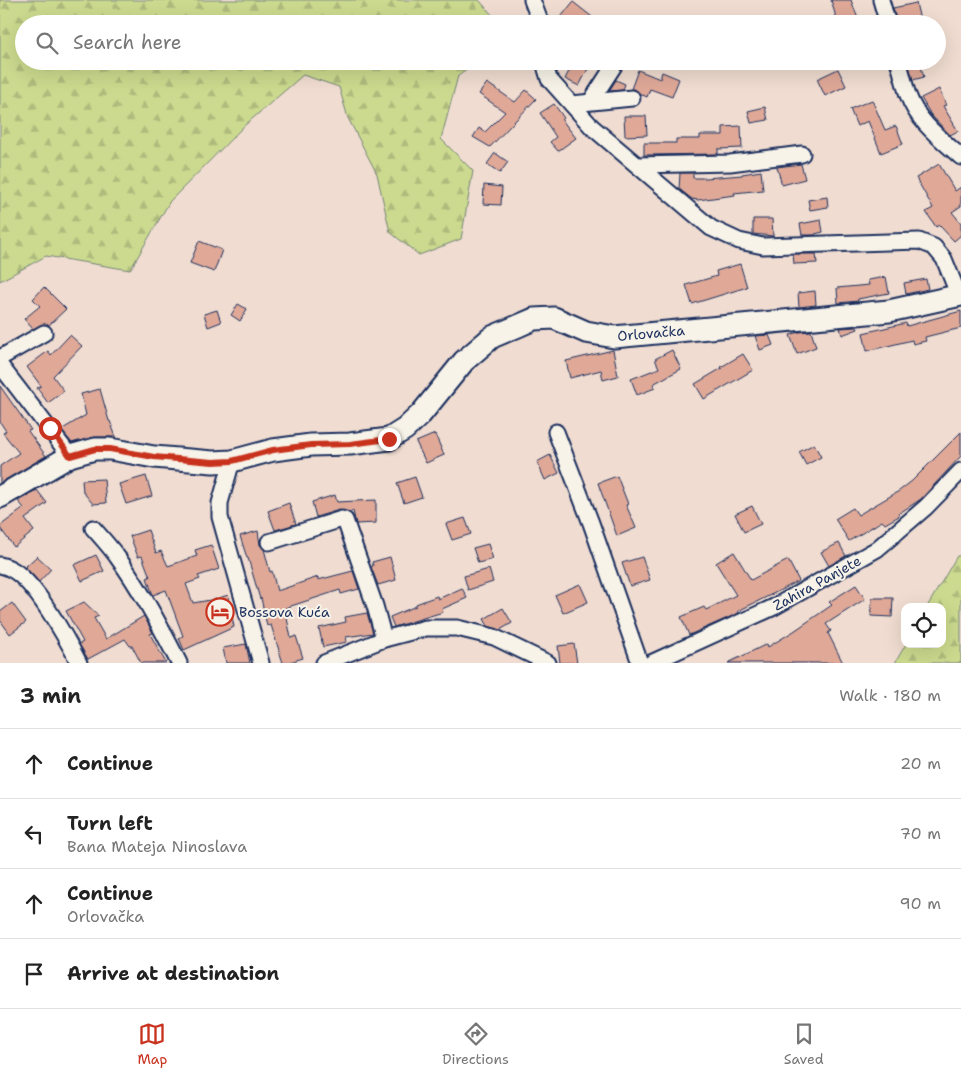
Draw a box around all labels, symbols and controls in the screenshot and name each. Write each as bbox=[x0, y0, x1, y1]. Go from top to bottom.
search box bbox=[15, 15, 946, 70]
icon: search bbox=[33, 29, 61, 57]
text: Search here bbox=[73, 30, 182, 55]
street label: Orlovačka bbox=[617, 321, 686, 345]
route start bbox=[39, 417, 62, 440]
route end bbox=[378, 428, 401, 451]
street label: Zahira Panjete bbox=[770, 551, 864, 615]
hotel icon: Bossova Kuća bbox=[205, 597, 235, 627]
place label: Bossova Kuća bbox=[239, 603, 330, 621]
map controls bbox=[901, 603, 946, 648]
button: locate bbox=[901, 603, 946, 648]
text: 3 min bbox=[20, 682, 81, 710]
text: Walk · 180 m bbox=[839, 685, 941, 706]
icon: ahead bbox=[20, 750, 48, 778]
text: Continue bbox=[67, 751, 153, 776]
text: 20 m bbox=[900, 753, 941, 774]
text: Turn left bbox=[67, 811, 153, 836]
icon: left bbox=[20, 820, 48, 848]
text: 70 m bbox=[900, 823, 941, 844]
text: Bana Mateja Ninoslava bbox=[67, 836, 247, 857]
text: Continue bbox=[67, 881, 153, 906]
icon: ahead bbox=[20, 890, 48, 918]
text: 90 m bbox=[900, 893, 941, 914]
text: Orlovačka bbox=[67, 906, 144, 927]
icon: arrive bbox=[20, 960, 48, 988]
text: Arrive at destination bbox=[67, 961, 279, 986]
tab: Map bbox=[137, 1020, 167, 1068]
tab: Directions bbox=[442, 1020, 509, 1068]
tab: Saved bbox=[784, 1020, 824, 1068]

